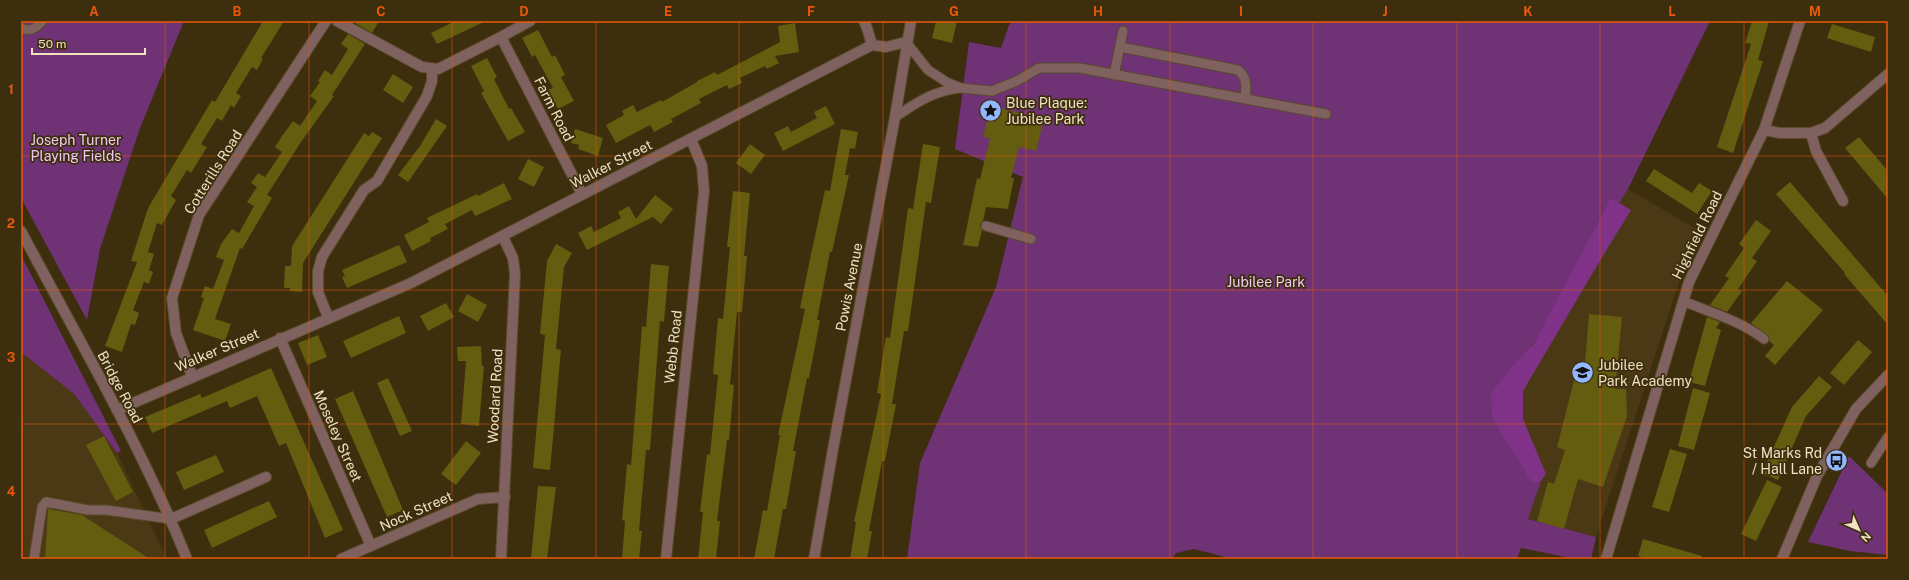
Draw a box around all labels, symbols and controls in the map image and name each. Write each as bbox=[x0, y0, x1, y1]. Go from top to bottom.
text: A bbox=[89, 4, 99, 19]
text: B bbox=[233, 4, 242, 19]
text: C bbox=[376, 4, 386, 19]
text: D bbox=[519, 4, 529, 19]
text: E bbox=[664, 4, 672, 19]
text: F bbox=[807, 4, 815, 19]
text: G bbox=[949, 4, 959, 19]
text: H bbox=[1093, 4, 1103, 19]
text: I bbox=[1239, 4, 1243, 19]
text: J bbox=[1382, 4, 1388, 19]
text: K bbox=[1523, 4, 1533, 19]
text: L bbox=[1668, 4, 1676, 19]
text: M bbox=[1809, 4, 1821, 19]
scale bar bbox=[32, 30, 145, 56]
text: 50 m bbox=[38, 37, 66, 51]
street label: Farm Road bbox=[531, 74, 577, 144]
text: 1 bbox=[8, 82, 14, 97]
place label: Blue Plaque: Jubilee Park bbox=[1006, 95, 1087, 127]
place icon: Blue Plaque: Jubilee Park bbox=[977, 98, 1003, 124]
street label: Cotterills Road bbox=[181, 127, 245, 217]
park label: Joseph Turner Playing Fields bbox=[31, 132, 121, 164]
street label: Walker Street bbox=[567, 136, 655, 192]
street label: Highfield Road bbox=[1669, 188, 1725, 282]
text: 2 bbox=[7, 216, 15, 231]
street label: Powis Avenue bbox=[833, 241, 865, 332]
park label: Jubilee Park bbox=[1227, 274, 1305, 290]
street label: Webb Road bbox=[661, 309, 685, 385]
street label: Walker Street bbox=[173, 325, 261, 375]
street label: Bridge Road bbox=[94, 348, 146, 426]
street label: Woodard Road bbox=[485, 348, 505, 444]
text: 3 bbox=[7, 350, 16, 365]
place label: Jubilee Park Academy bbox=[1598, 357, 1692, 389]
school or university icon: Jubilee Park Academy bbox=[1569, 360, 1595, 386]
street label: Moseley Street bbox=[311, 388, 365, 484]
place label: St Marks Rd / Hall Lane bbox=[1743, 445, 1822, 477]
bus stop icon: St Marks Rd / Hall Lane bbox=[1824, 448, 1850, 474]
text: 4 bbox=[7, 484, 16, 499]
street label: Nock Street bbox=[377, 488, 455, 534]
north arrow bbox=[1839, 510, 1879, 550]
text: N bbox=[1859, 530, 1873, 544]

